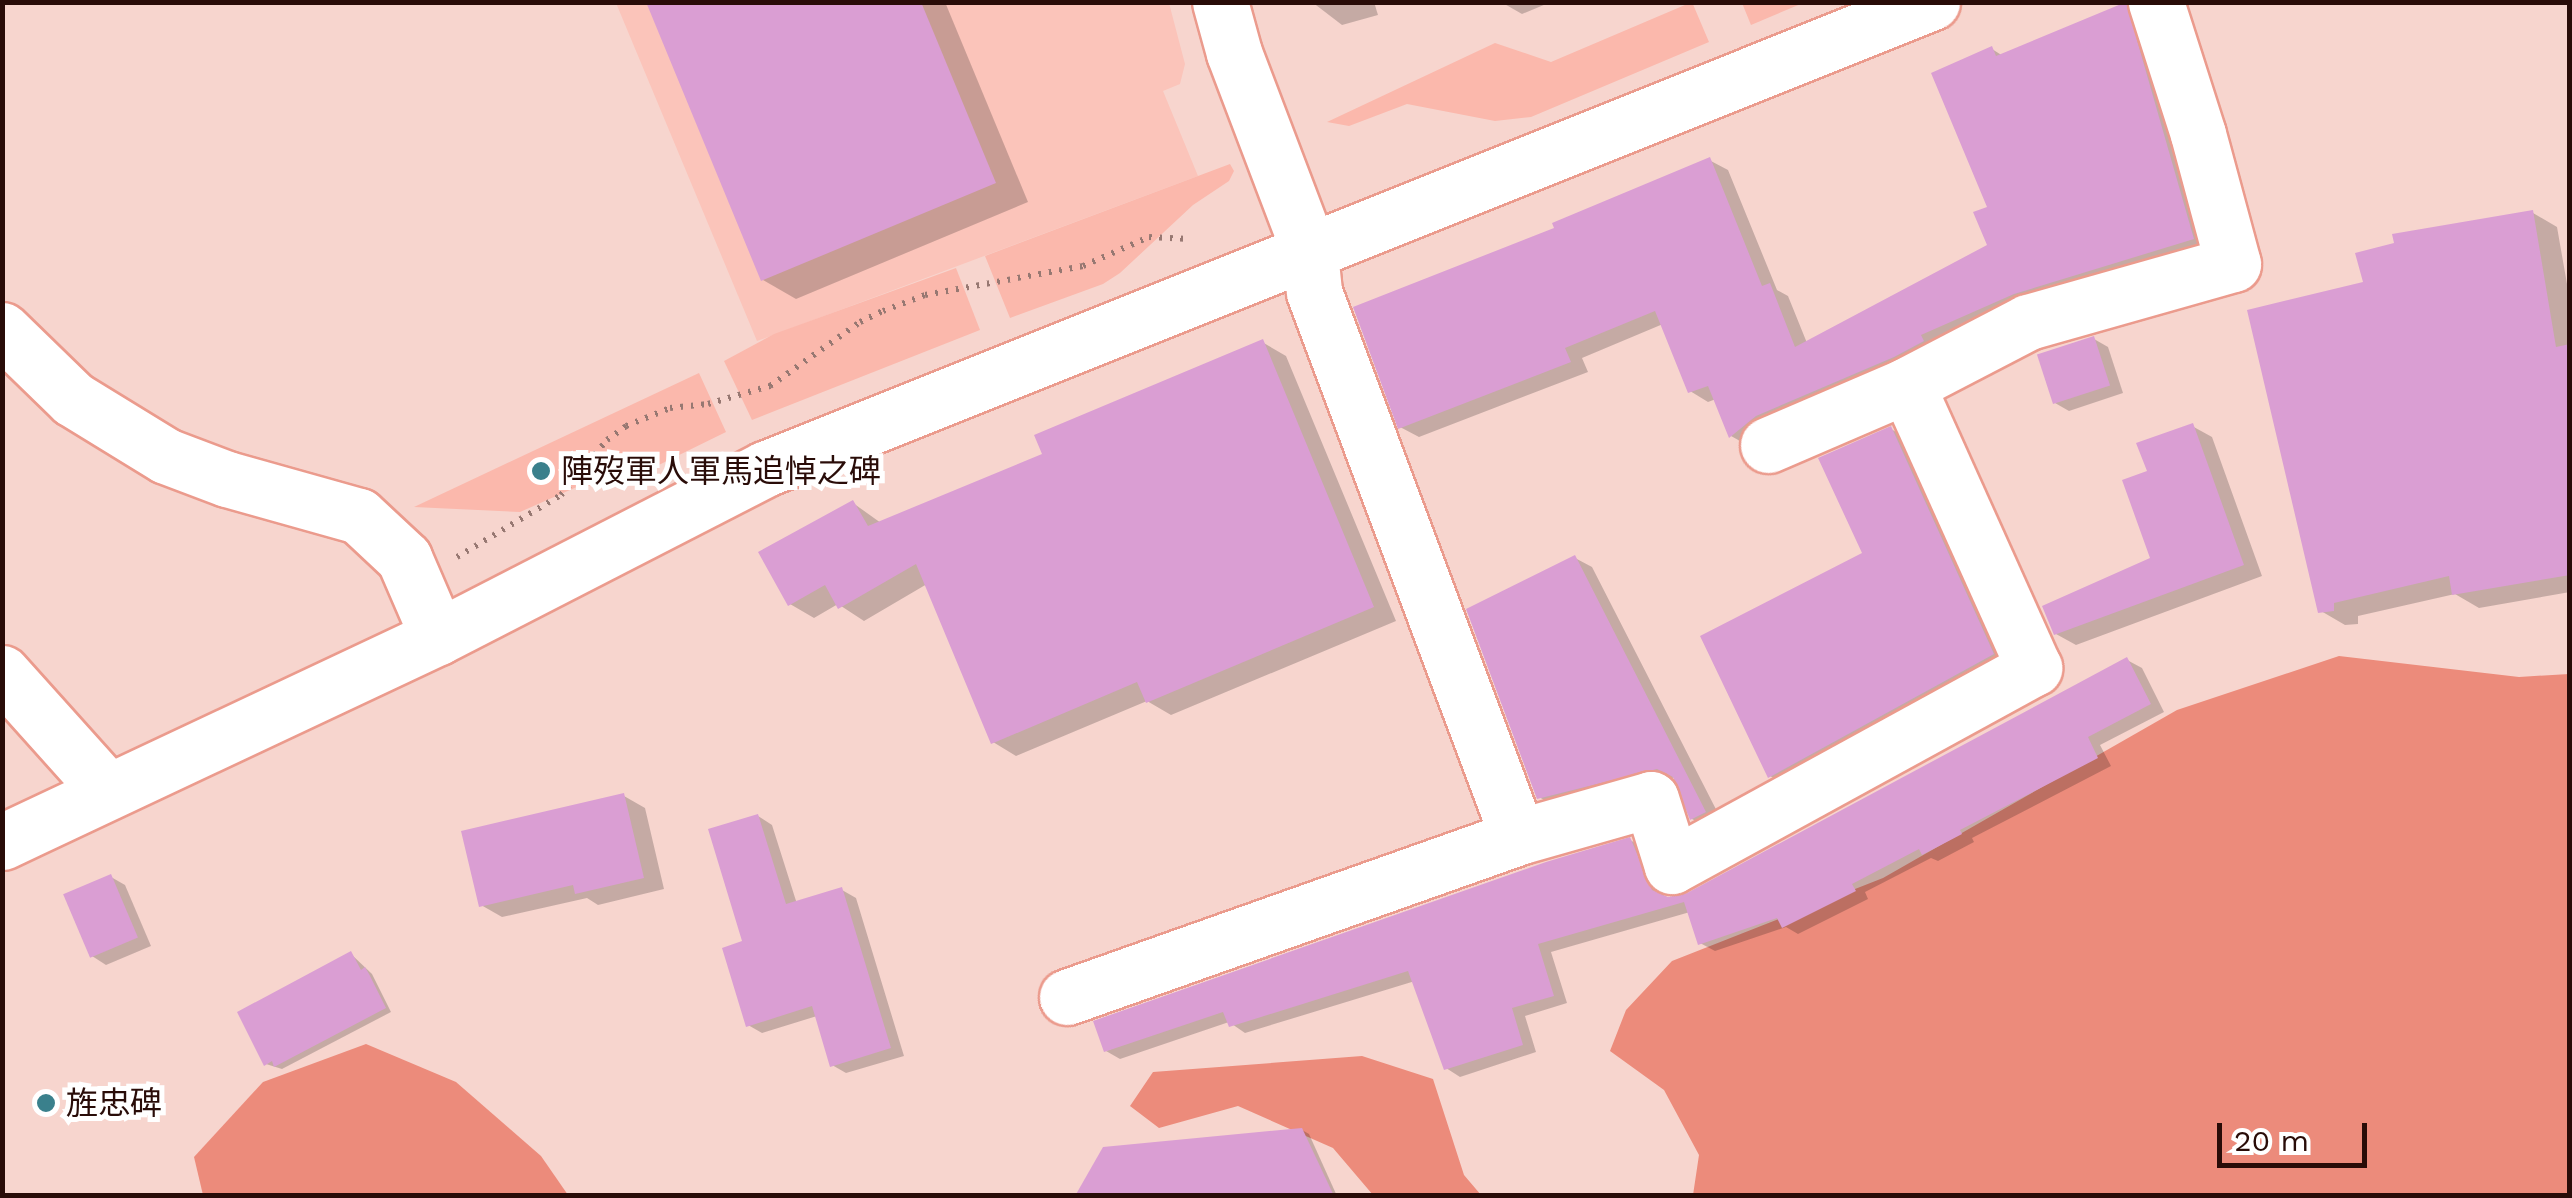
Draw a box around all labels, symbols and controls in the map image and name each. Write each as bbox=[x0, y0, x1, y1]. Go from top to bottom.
place label: 陣歿軍人軍馬追悼之碑 bbox=[561, 452, 881, 490]
marker: 陣歿軍人軍馬追悼之碑 bbox=[530, 460, 552, 482]
place label: 旌忠碑 bbox=[66, 1084, 162, 1122]
marker: 旌忠碑 bbox=[35, 1092, 57, 1114]
scale bar bbox=[2222, 1103, 2372, 1165]
text: 20 m bbox=[2234, 1123, 2309, 1158]

